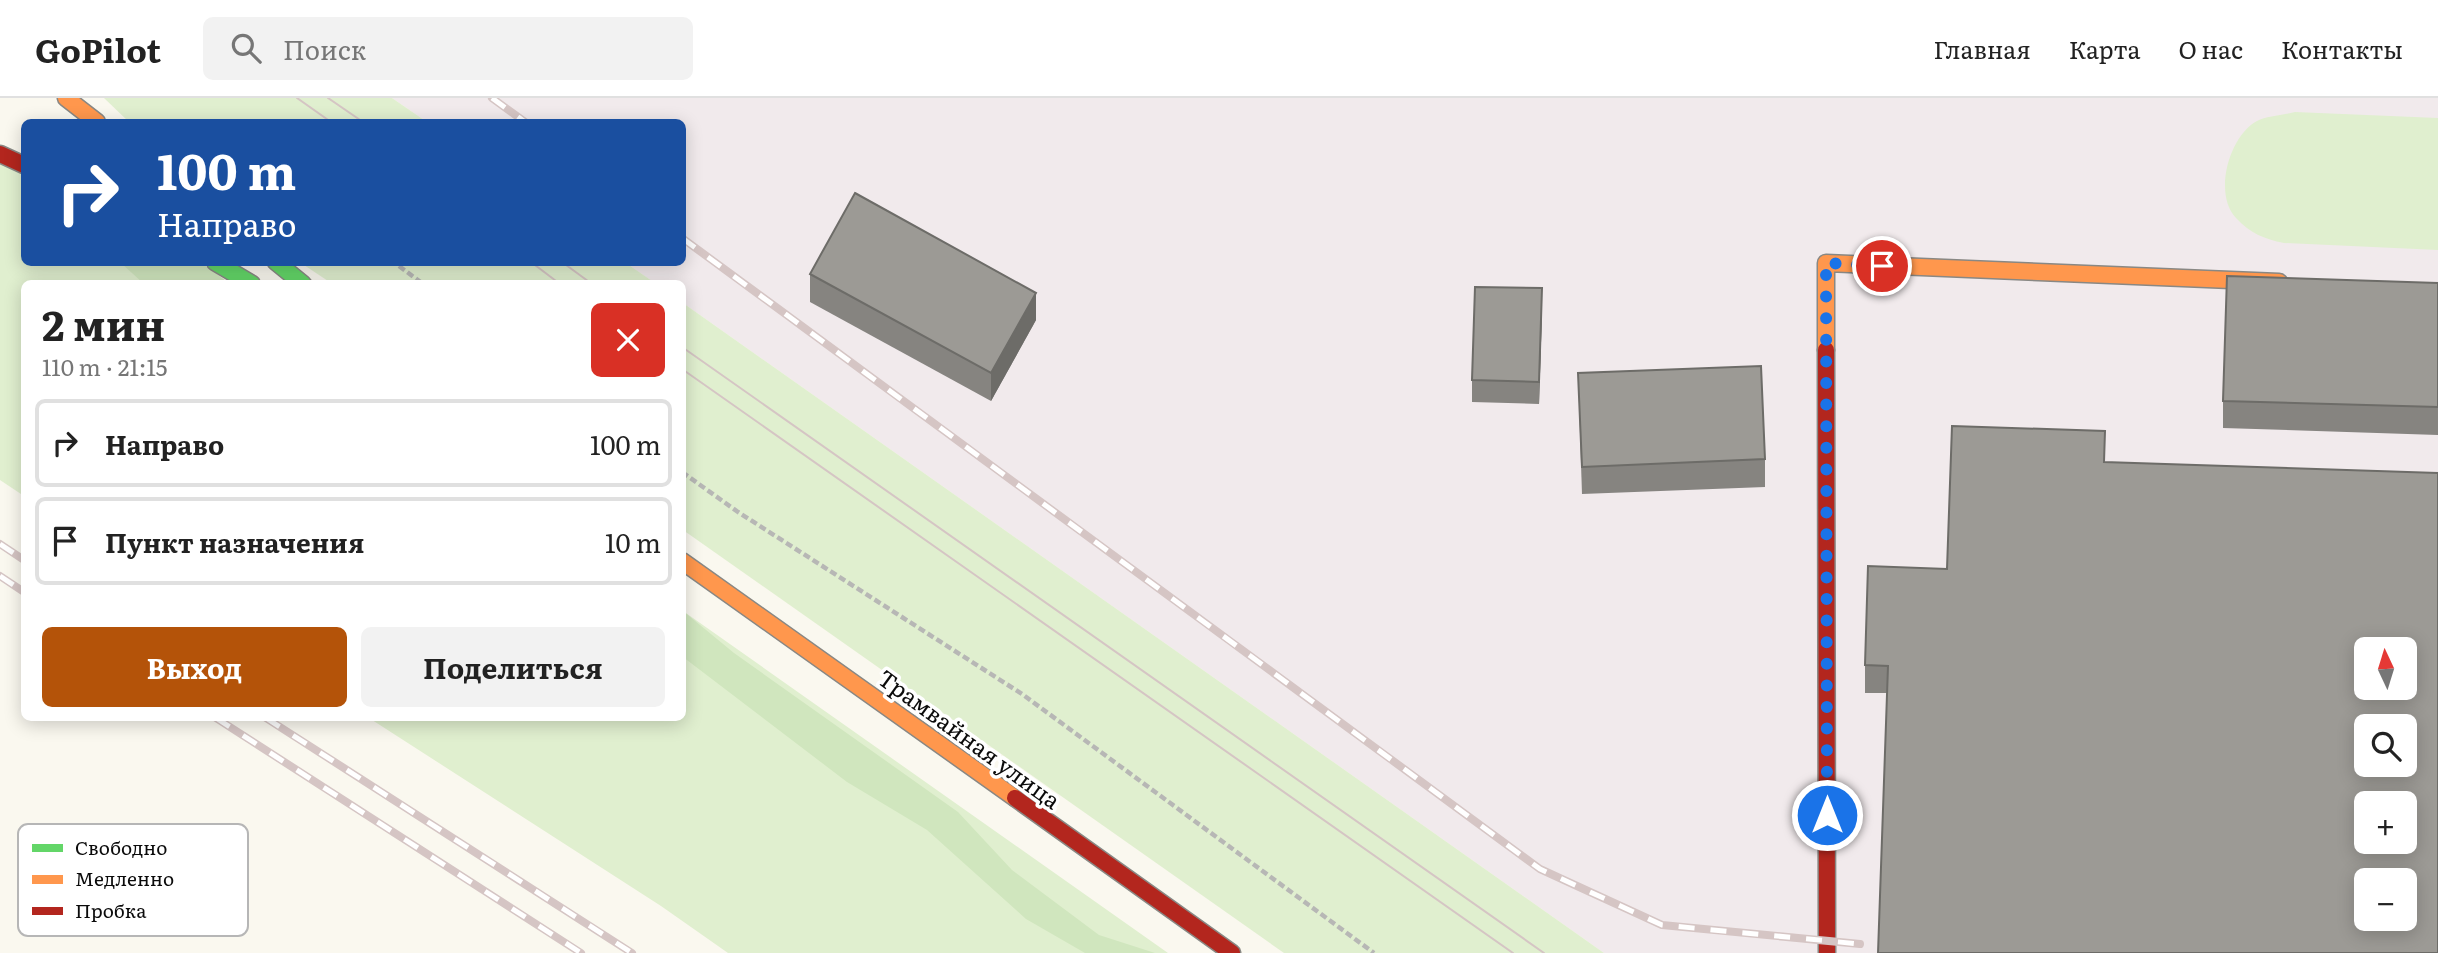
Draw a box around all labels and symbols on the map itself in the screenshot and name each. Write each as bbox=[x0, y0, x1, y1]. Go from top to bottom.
pin bbox=[1852, 236, 1912, 296]
north arrow bbox=[2354, 637, 2417, 700]
street label: Трамвайная улица bbox=[872, 660, 1069, 816]
position arrow bbox=[1790, 778, 1864, 852]
legend bbox=[18, 824, 248, 936]
text: Свободно bbox=[75, 833, 167, 861]
text: Медленно bbox=[75, 864, 174, 892]
text: Пробка bbox=[75, 896, 147, 924]

